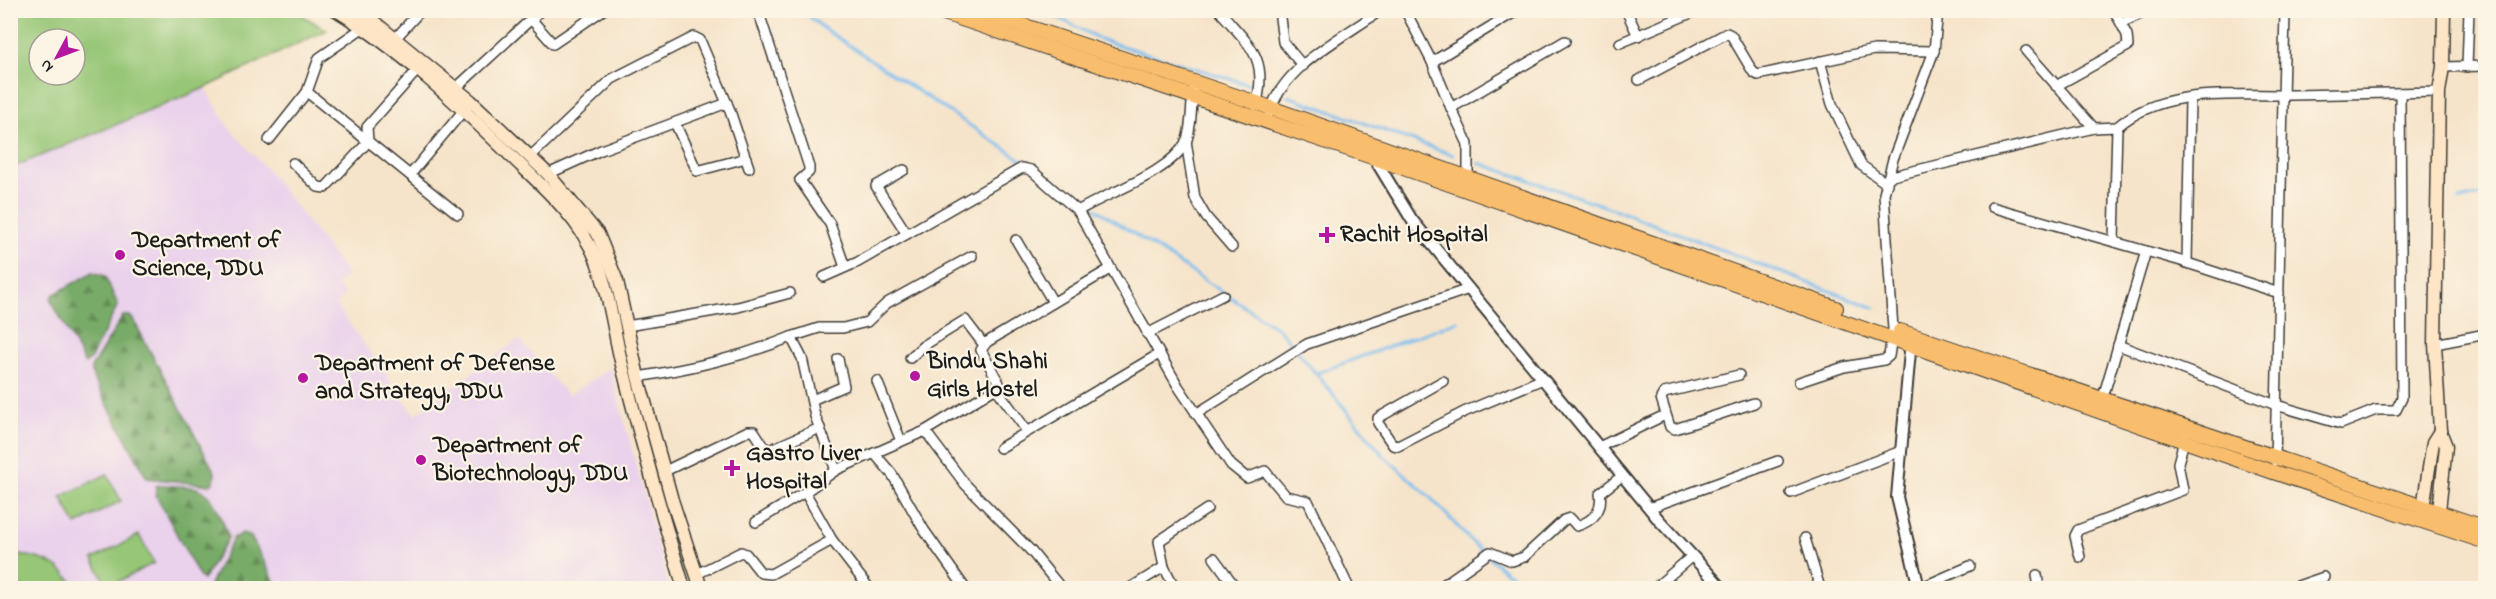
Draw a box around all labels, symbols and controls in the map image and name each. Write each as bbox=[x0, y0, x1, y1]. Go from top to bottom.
north arrow bbox=[27, 27, 87, 87]
text: N bbox=[34, 53, 60, 77]
place label: Rachit Hospital bbox=[1340, 218, 1488, 253]
place label: Department of Science, DDU bbox=[131, 224, 282, 287]
marker: Rachit Hospital bbox=[1318, 226, 1336, 244]
marker: Department of Science, DDU bbox=[113, 248, 127, 262]
place label: Bindu Shahi Girls Hostel bbox=[926, 345, 1048, 408]
place label: Department of Defense and Strategy, DDU bbox=[314, 347, 556, 411]
marker: Bindu Shahi Girls Hostel bbox=[908, 369, 922, 383]
marker: Department of Defense and Strategy, DDU bbox=[296, 371, 310, 385]
place label: Department of Biotechnology, DDU bbox=[432, 429, 628, 493]
place label: Gastro Liver Hospital bbox=[746, 437, 862, 500]
marker: Department of Biotechnology, DDU bbox=[414, 453, 428, 467]
marker: Gastro Liver Hospital bbox=[723, 459, 741, 477]

